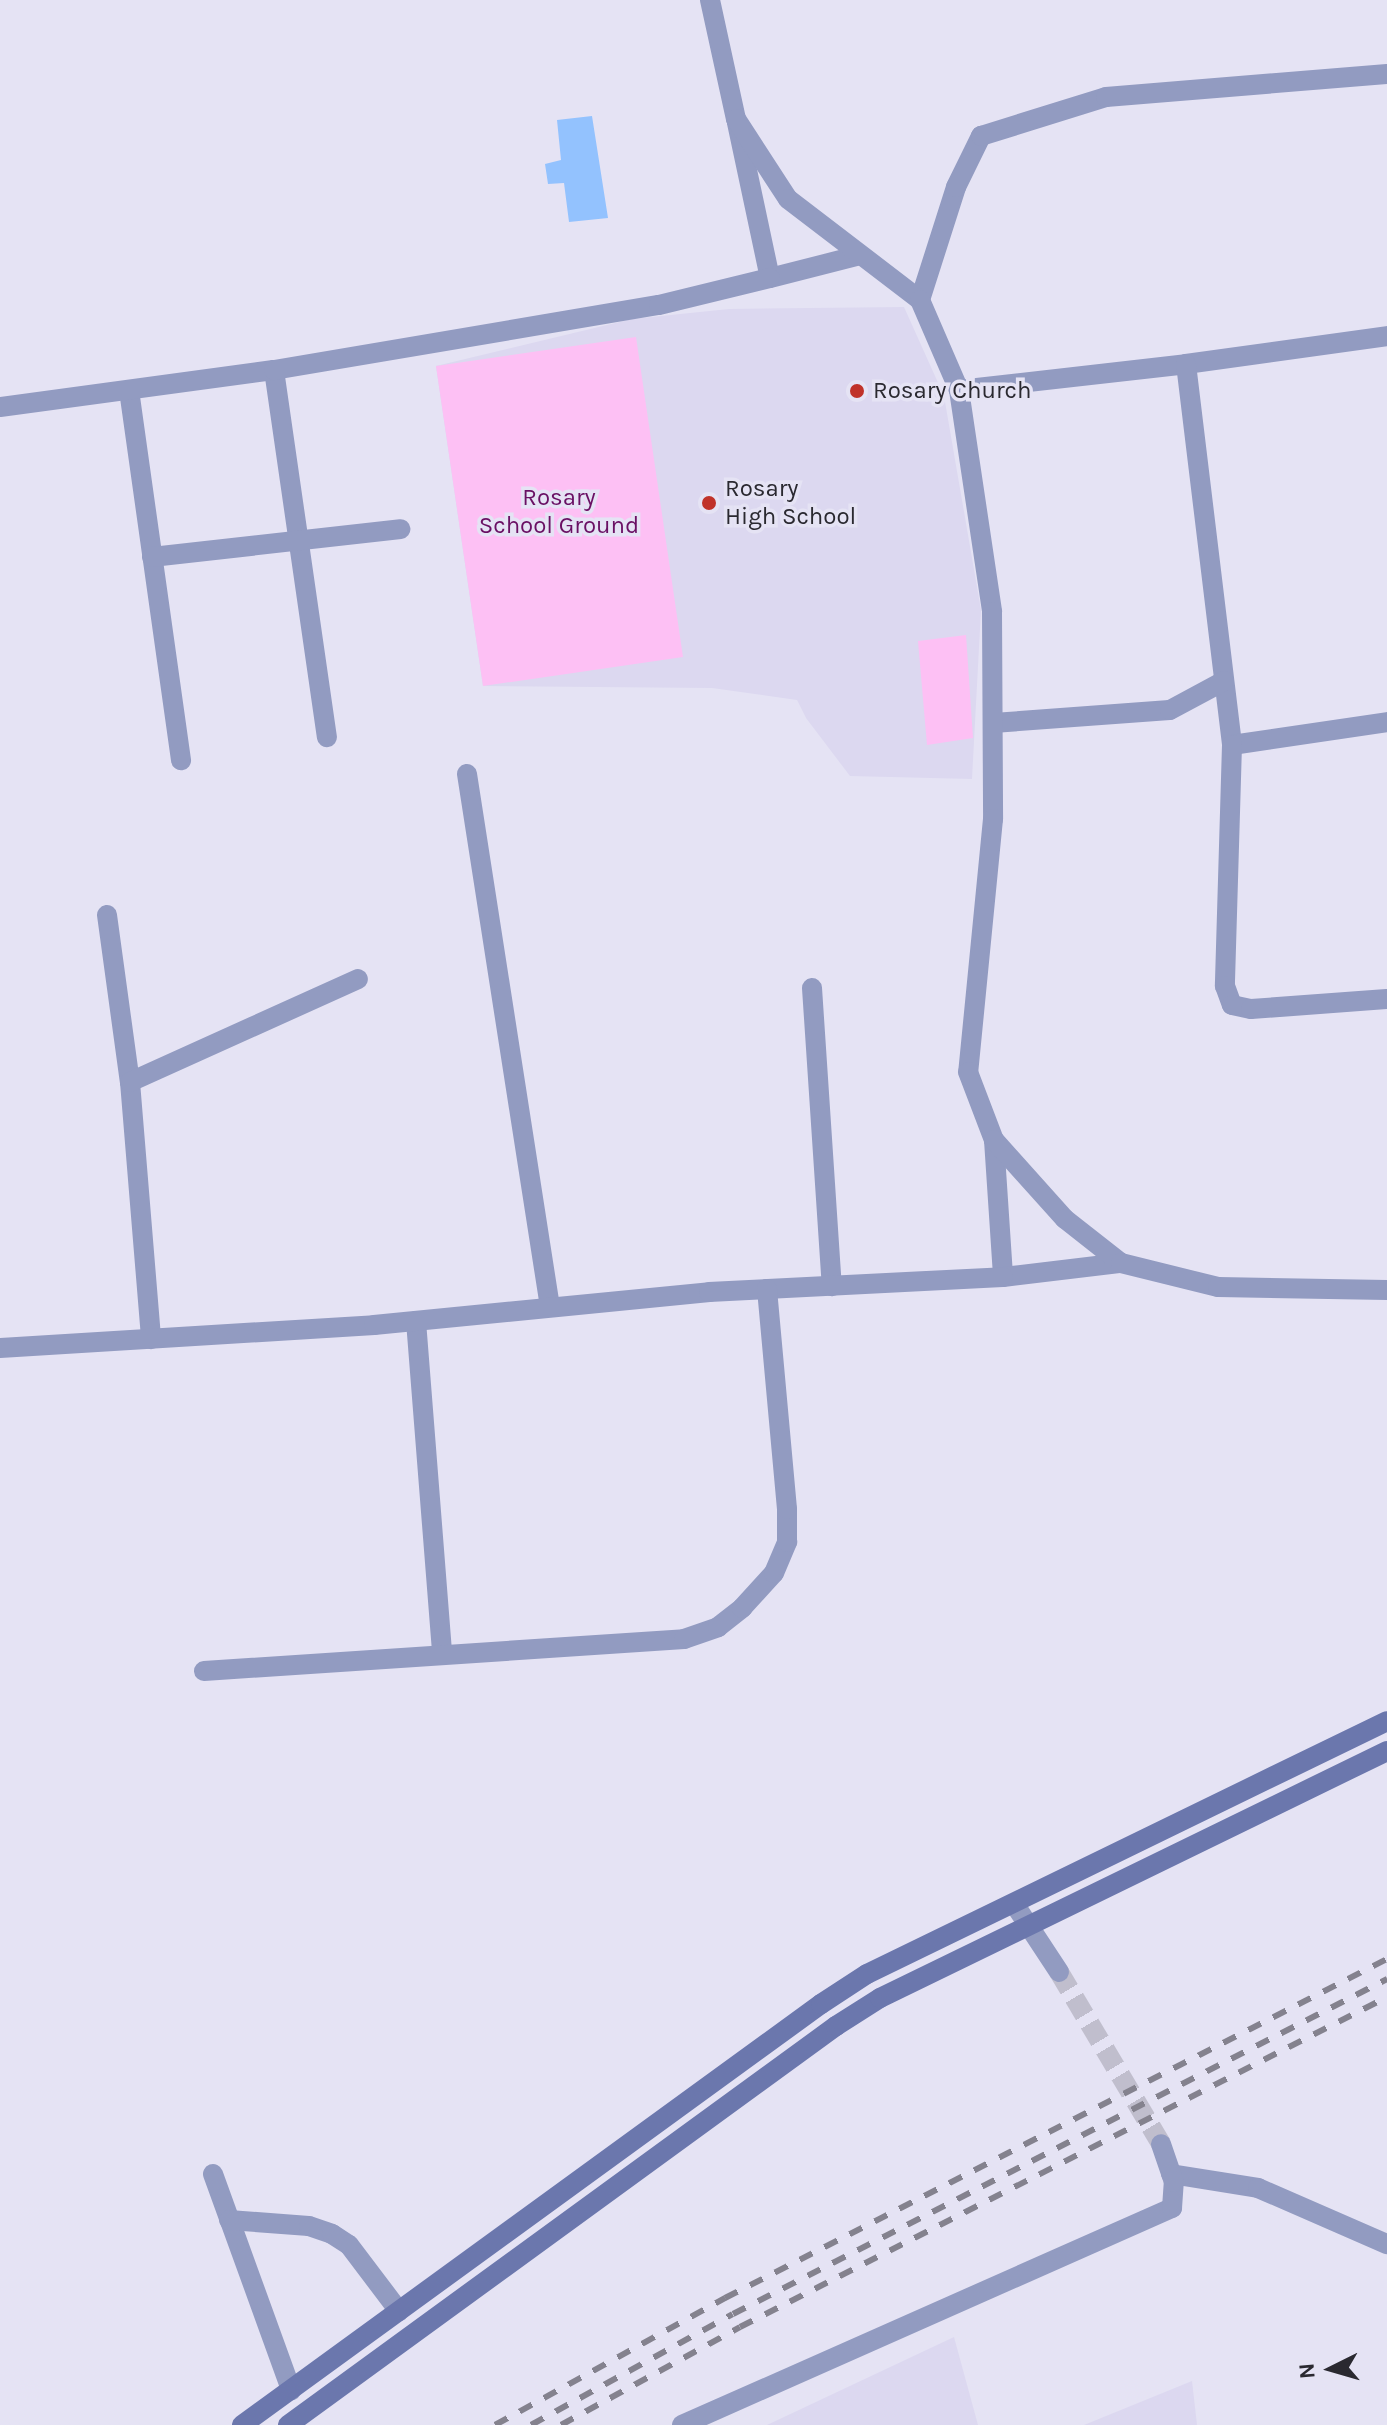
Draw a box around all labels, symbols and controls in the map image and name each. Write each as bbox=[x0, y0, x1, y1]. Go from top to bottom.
place label: Rosary Church bbox=[873, 377, 1031, 405]
marker: Rosary Church bbox=[848, 382, 866, 400]
place label: Rosary High School bbox=[725, 475, 856, 531]
park label: Rosary School Ground bbox=[479, 484, 639, 540]
marker: Rosary High School bbox=[700, 494, 718, 512]
north arrow bbox=[1291, 2329, 1371, 2409]
text: N bbox=[1293, 2362, 1321, 2380]

